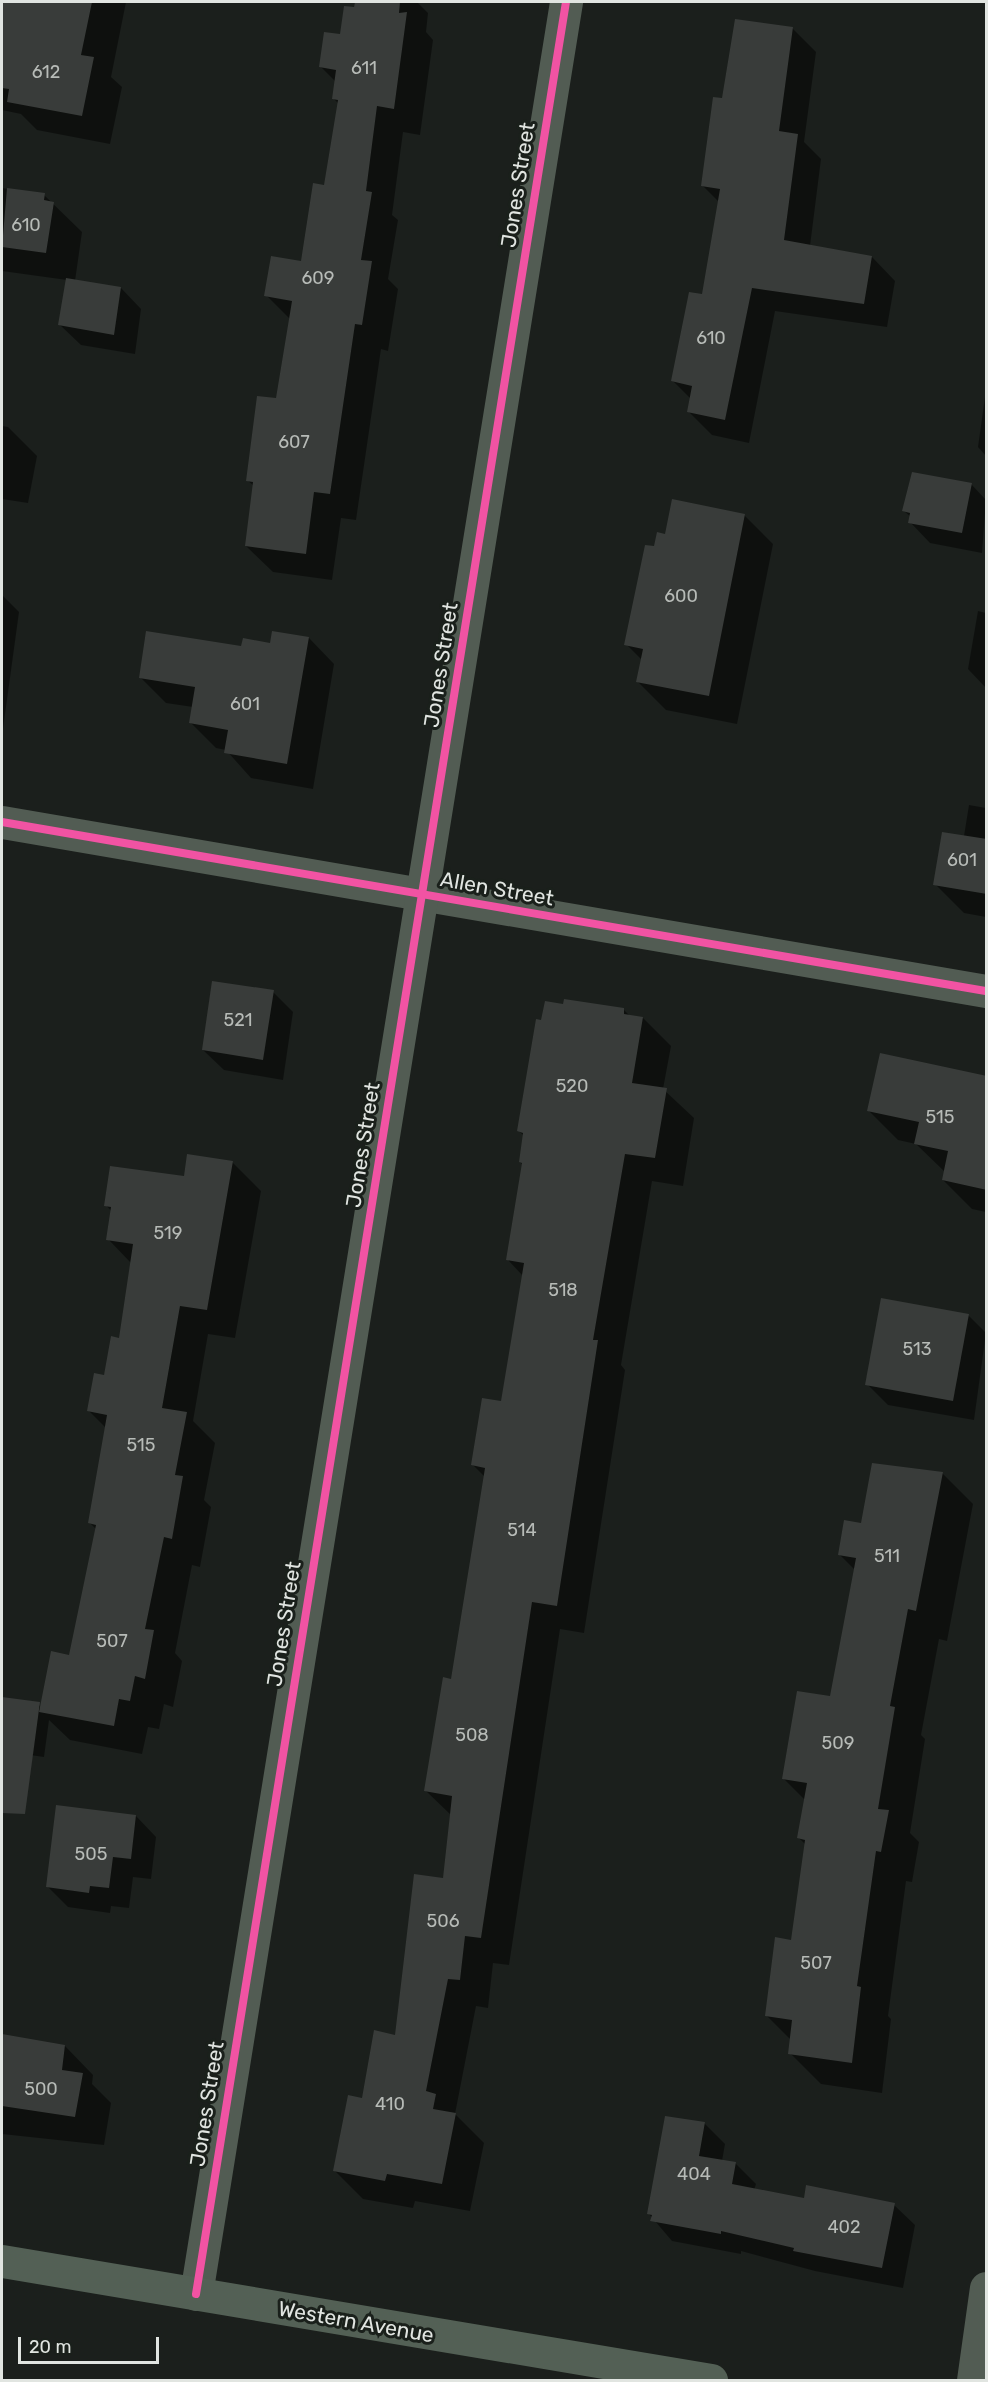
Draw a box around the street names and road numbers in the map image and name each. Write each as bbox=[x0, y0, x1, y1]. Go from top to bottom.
street label: Jones Street bbox=[496, 121, 540, 249]
street label: Jones Street bbox=[419, 601, 463, 729]
street label: Allen Street bbox=[438, 867, 556, 911]
street label: Jones Street bbox=[341, 1081, 385, 1209]
street label: Jones Street bbox=[262, 1560, 306, 1688]
street label: Jones Street bbox=[185, 2040, 229, 2168]
street label: Western Avenue bbox=[276, 2296, 436, 2348]

